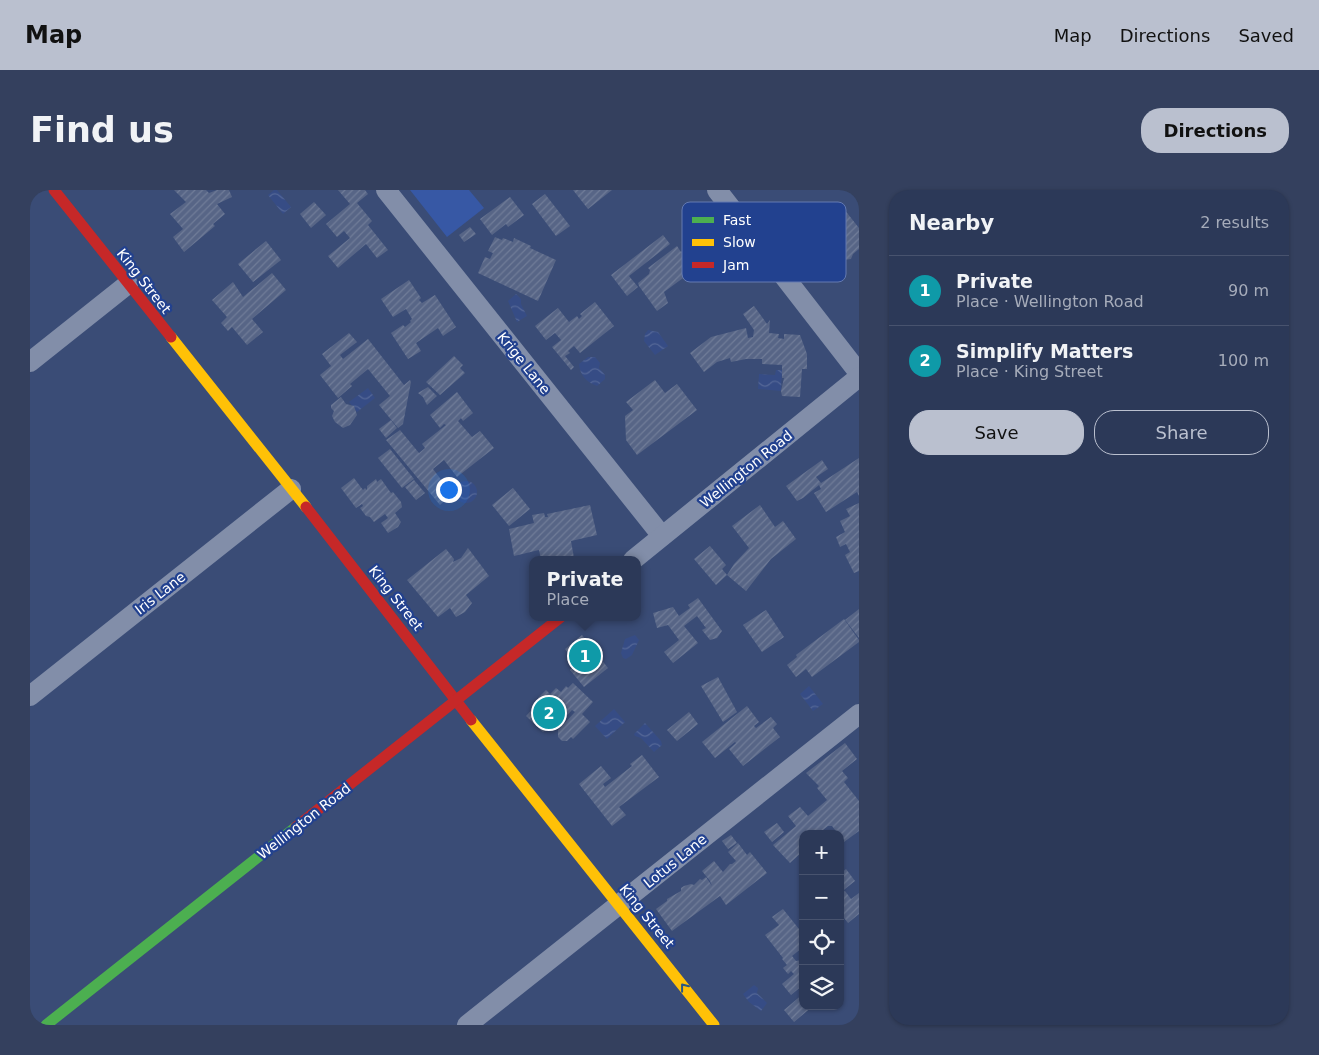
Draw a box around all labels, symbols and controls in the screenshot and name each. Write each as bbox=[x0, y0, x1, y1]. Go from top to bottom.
text: Map bbox=[25, 21, 82, 49]
text: Map bbox=[1054, 25, 1092, 46]
text: Directions bbox=[1120, 25, 1210, 46]
text: Saved bbox=[1238, 25, 1294, 46]
button: Directions bbox=[1141, 108, 1289, 153]
text: Find us bbox=[30, 110, 174, 150]
legend bbox=[682, 202, 846, 282]
text: Nearby bbox=[909, 211, 994, 235]
text: Fast bbox=[723, 212, 752, 228]
text: 2 results bbox=[1200, 213, 1269, 232]
text: Slow bbox=[723, 234, 756, 250]
street label: King Street bbox=[114, 245, 175, 317]
text: Jam bbox=[722, 257, 749, 273]
text: Private bbox=[956, 270, 1033, 292]
text: 1 bbox=[919, 281, 931, 300]
text: 90 m bbox=[1228, 281, 1269, 300]
text: Place · Wellington Road bbox=[956, 292, 1144, 311]
street label: Krige Lane bbox=[494, 329, 554, 397]
text: Simplify Matters bbox=[956, 340, 1133, 362]
text: 2 bbox=[919, 351, 931, 370]
text: 100 m bbox=[1218, 351, 1269, 370]
text: Place · King Street bbox=[956, 362, 1103, 381]
button: Save bbox=[909, 410, 1084, 455]
button: Share bbox=[1094, 410, 1269, 455]
street label: Wellington Road bbox=[697, 427, 795, 511]
your location bbox=[436, 477, 462, 503]
popup bbox=[529, 556, 641, 621]
street label: King Street bbox=[366, 562, 427, 634]
street label: Iris Lane bbox=[132, 568, 188, 618]
text: Private bbox=[547, 568, 623, 590]
text: Place bbox=[547, 590, 589, 609]
pin: 1 bbox=[569, 637, 601, 675]
pin: 2 bbox=[533, 694, 565, 732]
street label: Wellington Road bbox=[254, 780, 354, 862]
map controls bbox=[799, 830, 844, 1010]
button: + bbox=[799, 830, 844, 875]
street label: Lotus Lane bbox=[640, 831, 710, 891]
button: − bbox=[799, 875, 844, 920]
street label: King Street bbox=[616, 881, 678, 952]
button: locate bbox=[799, 920, 844, 965]
button: layers bbox=[799, 965, 844, 1010]
one-way arrow bbox=[681, 984, 689, 993]

